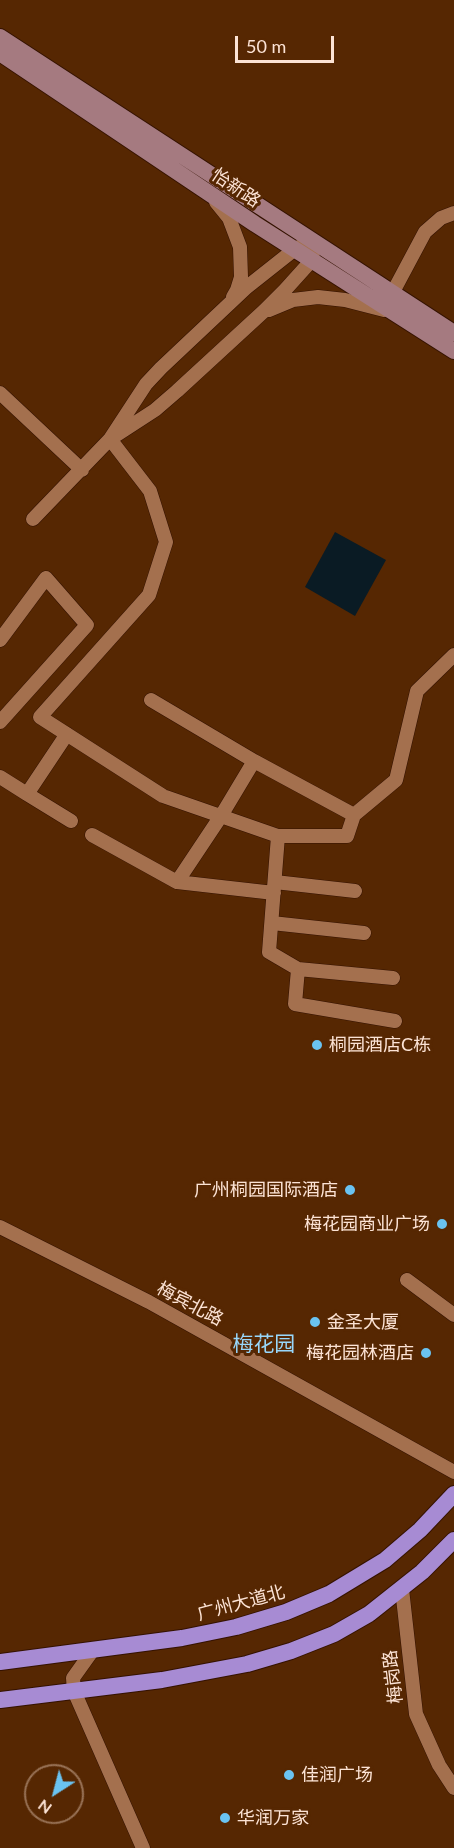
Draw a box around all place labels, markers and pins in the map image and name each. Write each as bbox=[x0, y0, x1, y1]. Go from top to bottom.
place label: 桐园酒店C栋 bbox=[329, 1034, 431, 1056]
marker: 桐园酒店C栋 bbox=[310, 1038, 324, 1052]
place label: 广州桐园国际酒店 bbox=[194, 1179, 338, 1201]
marker: 广州桐园国际酒店 bbox=[343, 1183, 357, 1197]
place label: 梅花园商业广场 bbox=[304, 1213, 430, 1235]
marker: 梅花园商业广场 bbox=[435, 1217, 449, 1231]
place label: 金圣大厦 bbox=[327, 1311, 399, 1333]
marker: 金圣大厦 bbox=[308, 1315, 322, 1329]
place label: 梅花园林酒店 bbox=[306, 1342, 414, 1364]
marker: 梅花园林酒店 bbox=[419, 1346, 433, 1360]
place label: 佳润广场 bbox=[301, 1764, 373, 1786]
marker: 佳润广场 bbox=[282, 1768, 296, 1782]
place label: 华润万家 bbox=[237, 1807, 309, 1829]
marker: 华润万家 bbox=[218, 1811, 232, 1825]

